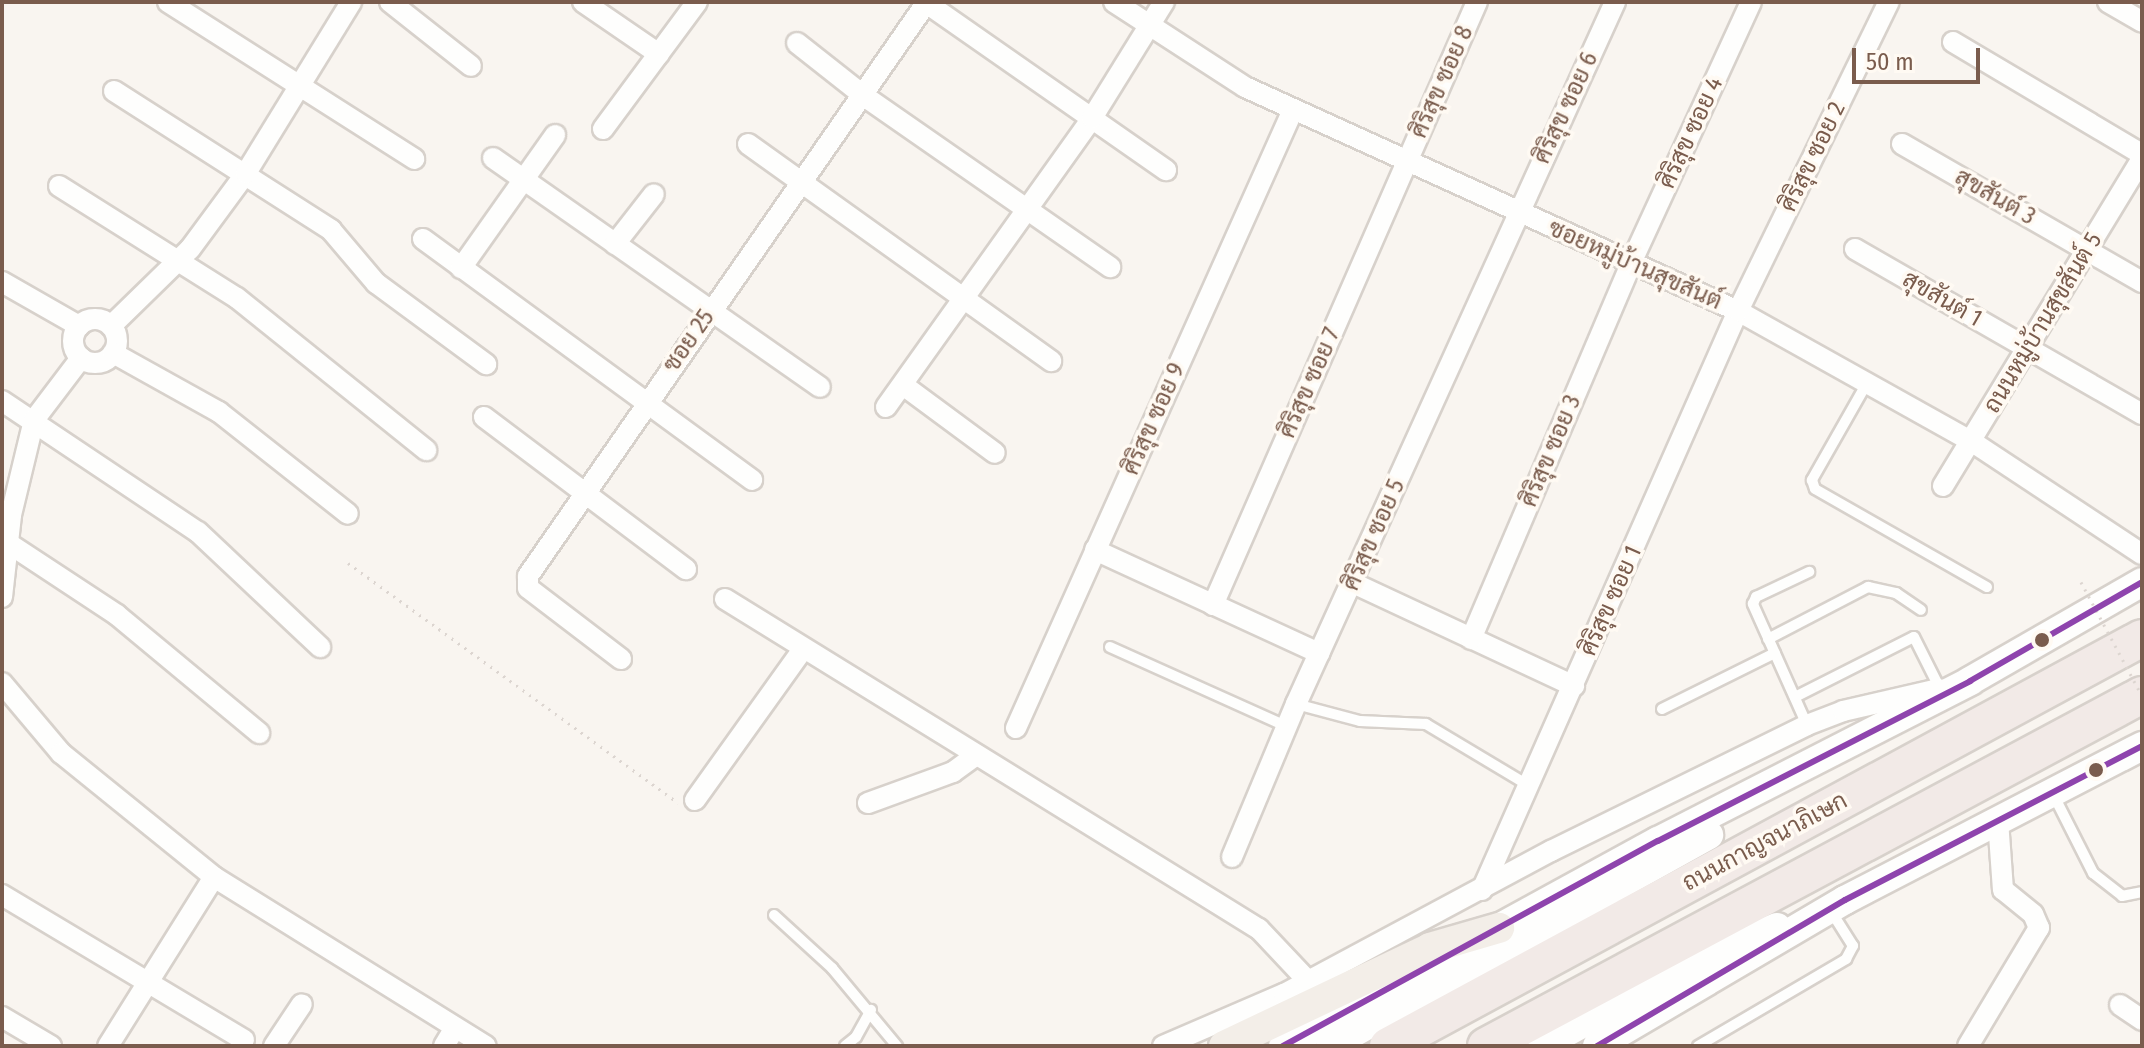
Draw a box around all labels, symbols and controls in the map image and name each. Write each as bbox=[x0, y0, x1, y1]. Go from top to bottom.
street label: ศิริสุข ซอย 8 bbox=[1404, 21, 1480, 143]
scale bar bbox=[1856, 32, 1984, 82]
street label: ศิริสุข ซอย 6 bbox=[1528, 48, 1604, 168]
text: 50 m bbox=[1866, 48, 1914, 76]
street label: ศิริสุข ซอย 4 bbox=[1653, 73, 1729, 193]
street label: ศิริสุข ซอย 2 bbox=[1774, 97, 1852, 217]
street label: สุขสันต์ 3 bbox=[1950, 162, 2040, 232]
street label: ซอยหมู่บ้านสุขสันต์ bbox=[1544, 214, 1726, 316]
street label: ถนนหมู่บ้านสุขสันต์ 5 bbox=[1978, 227, 2108, 419]
street label: สุขสันต์ 1 bbox=[1897, 265, 1987, 333]
street label: ซอย 25 bbox=[657, 304, 721, 378]
street label: ศิริสุข ซอย 7 bbox=[1273, 323, 1347, 443]
street label: ศิริสุข ซอย 9 bbox=[1116, 358, 1192, 480]
street label: ศิริสุข ซอย 3 bbox=[1515, 391, 1587, 511]
street label: ศิริสุข ซอย 5 bbox=[1337, 475, 1411, 595]
street label: ศิริสุข ซอย 1 bbox=[1574, 541, 1648, 661]
unlabelled marker bbox=[2034, 632, 2050, 648]
unlabelled marker bbox=[2088, 762, 2104, 778]
street label: ถนนกาญจนาภิเษก bbox=[1678, 786, 1852, 898]

